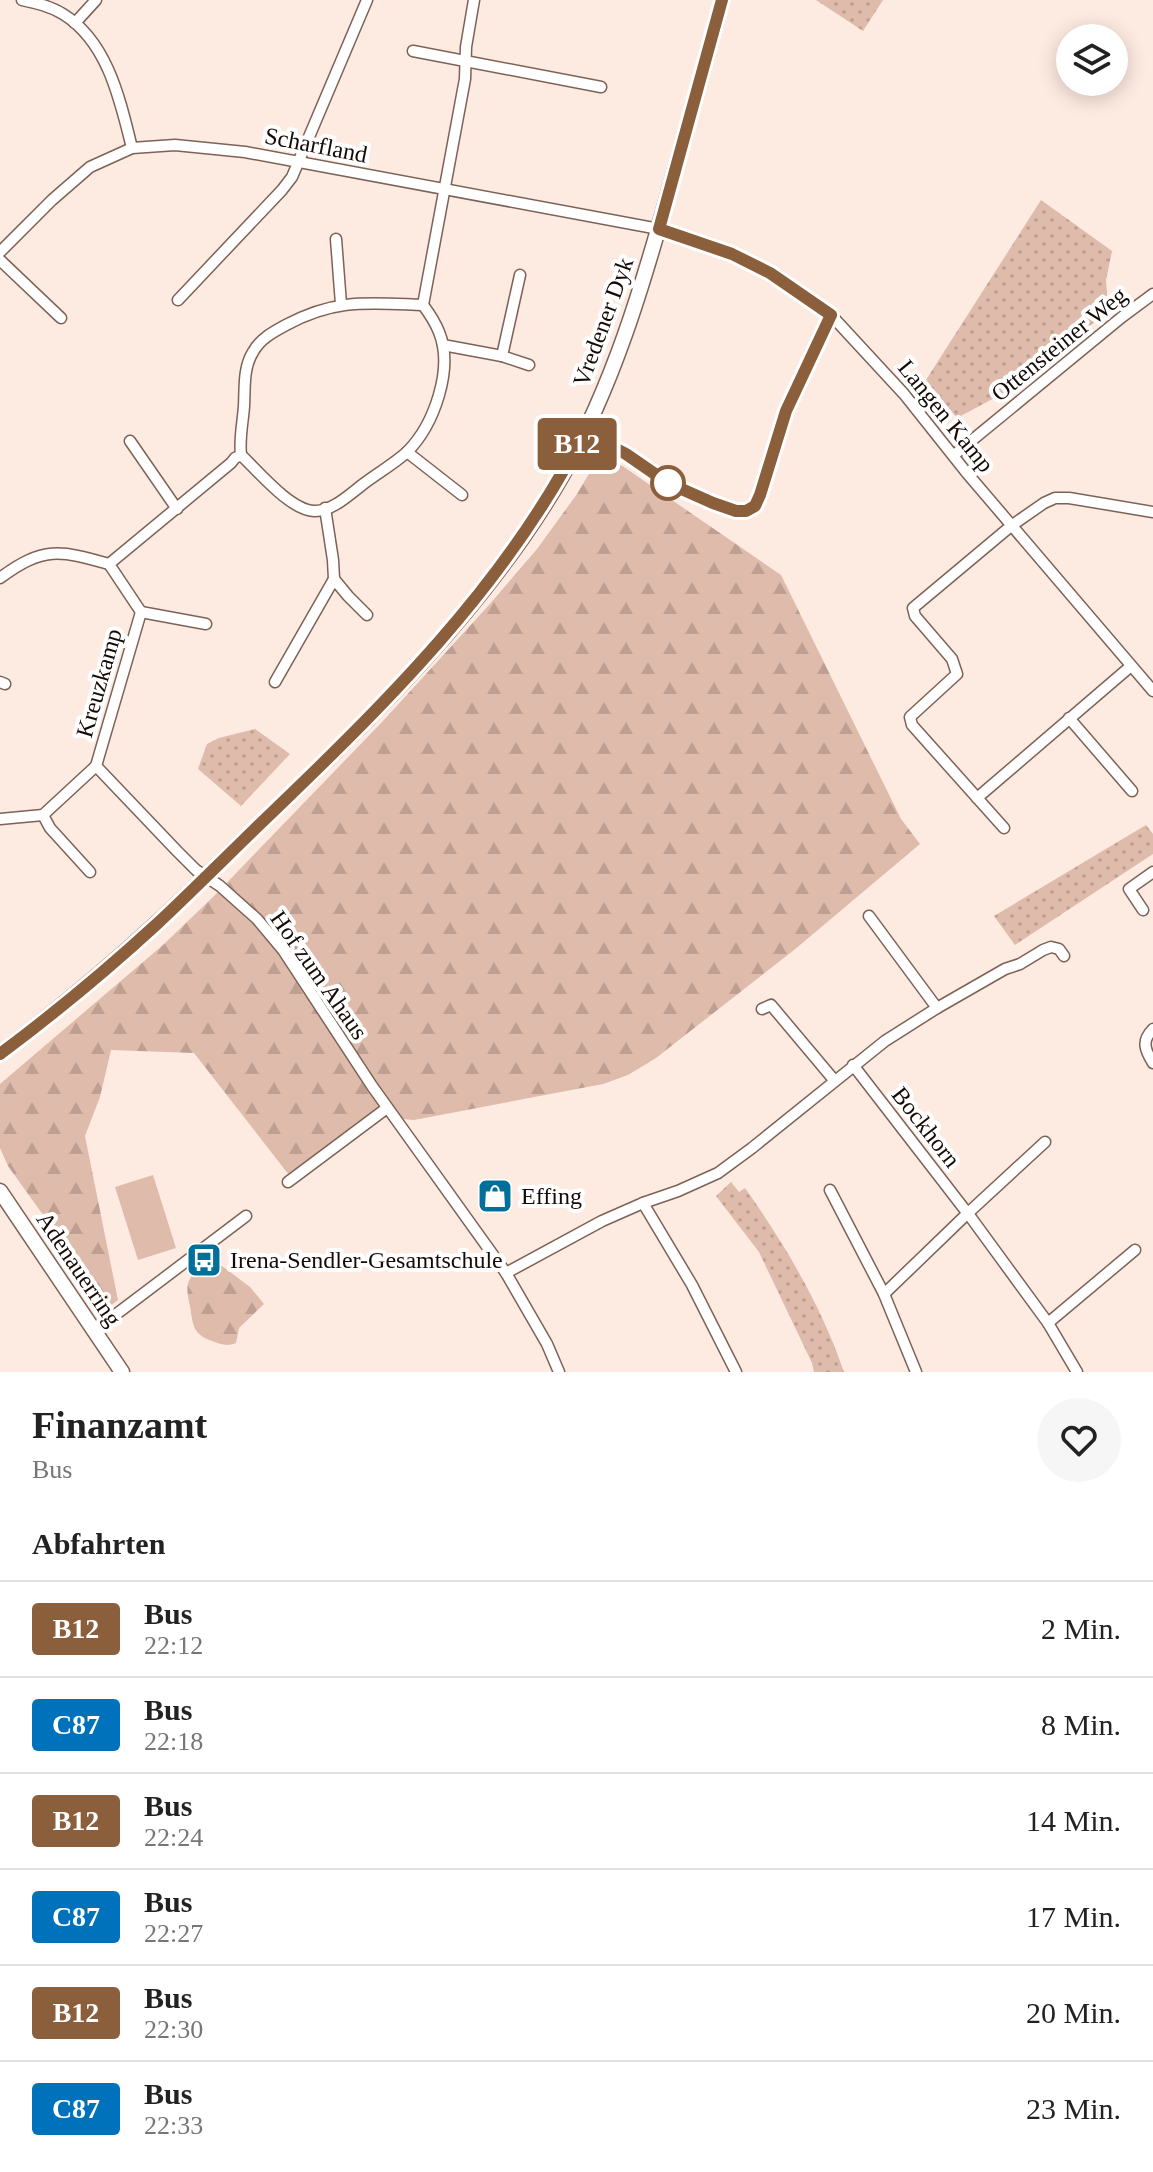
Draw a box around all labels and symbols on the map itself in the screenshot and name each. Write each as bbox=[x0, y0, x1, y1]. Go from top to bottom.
street label: Scharfland bbox=[262, 122, 370, 168]
street label: Vredener Dyk bbox=[568, 254, 638, 390]
street label: Ottensteiner Weg bbox=[986, 282, 1132, 406]
street label: Langen Kamp bbox=[893, 355, 999, 477]
line badge: B12 bbox=[531, 418, 623, 470]
unlabelled marker bbox=[651, 466, 685, 500]
street label: Kreuzkamp bbox=[71, 626, 127, 740]
street label: Hof zum Ahaus bbox=[265, 906, 373, 1044]
street label: Bockhorn bbox=[887, 1082, 965, 1172]
shop icon: Effing bbox=[476, 1177, 514, 1215]
place label: Effing bbox=[521, 1183, 582, 1209]
street label: Adenauerring bbox=[31, 1207, 127, 1331]
bus stop icon: Irena-Sendler-Gesamtschule bbox=[185, 1241, 223, 1279]
place label: Irena-Sendler-Gesamtschule bbox=[230, 1247, 503, 1273]

